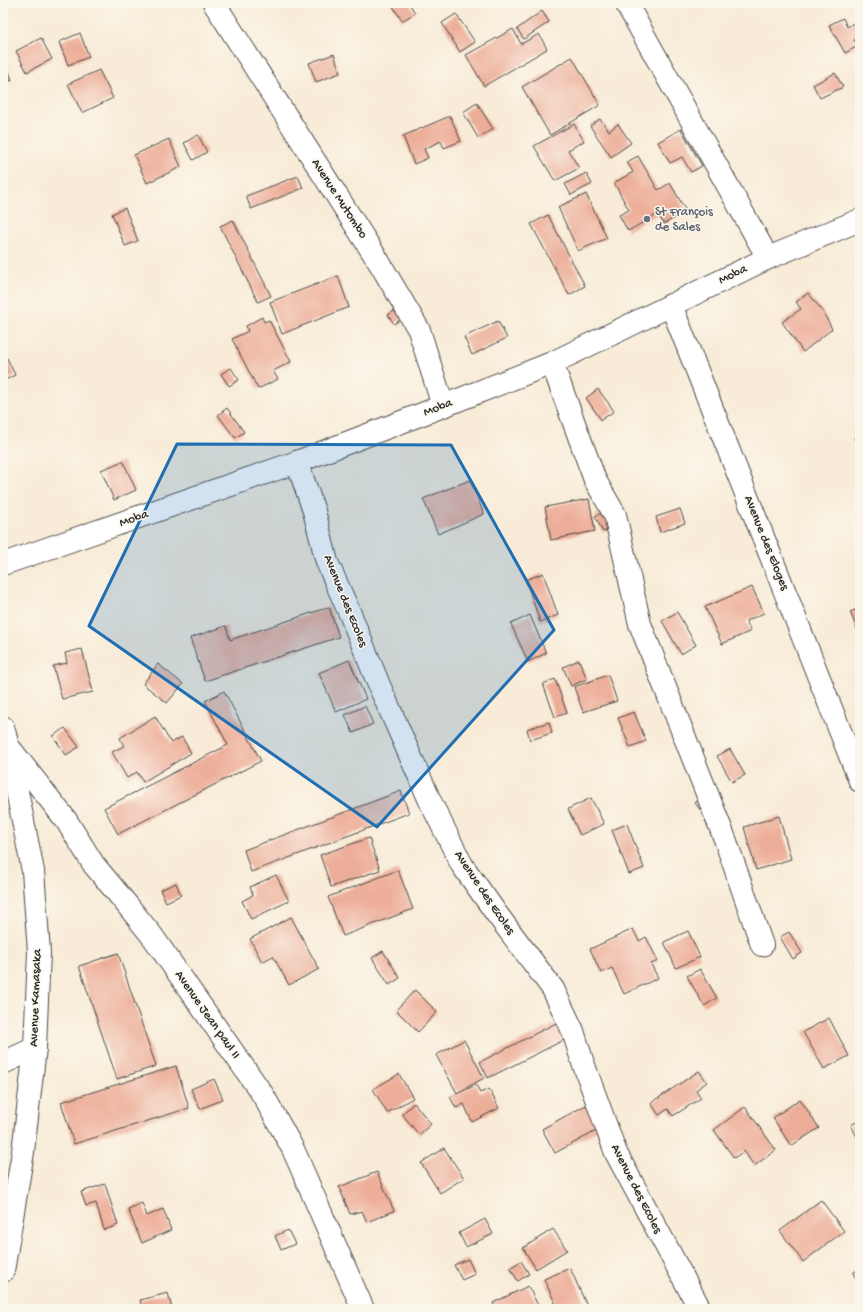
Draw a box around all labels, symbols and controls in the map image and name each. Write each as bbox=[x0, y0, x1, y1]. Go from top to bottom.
street label: Avenue Mutombo bbox=[308, 156, 371, 242]
place label: St François de Sales bbox=[655, 205, 714, 235]
marker: St François de Sales bbox=[642, 214, 652, 224]
street label: Moba bbox=[716, 261, 750, 288]
street label: Moba bbox=[421, 395, 455, 420]
street label: Avenue des Eloges bbox=[740, 493, 792, 594]
street label: Moba bbox=[117, 507, 151, 531]
street label: Avenue des Ecoles bbox=[320, 553, 371, 650]
street label: Avenue des Ecoles bbox=[450, 848, 518, 939]
street label: Avenue Kamasaka bbox=[27, 948, 45, 1047]
street label: Avenue Jean paul II bbox=[171, 968, 243, 1062]
street label: Avenue des Ecoles bbox=[607, 1142, 665, 1237]

